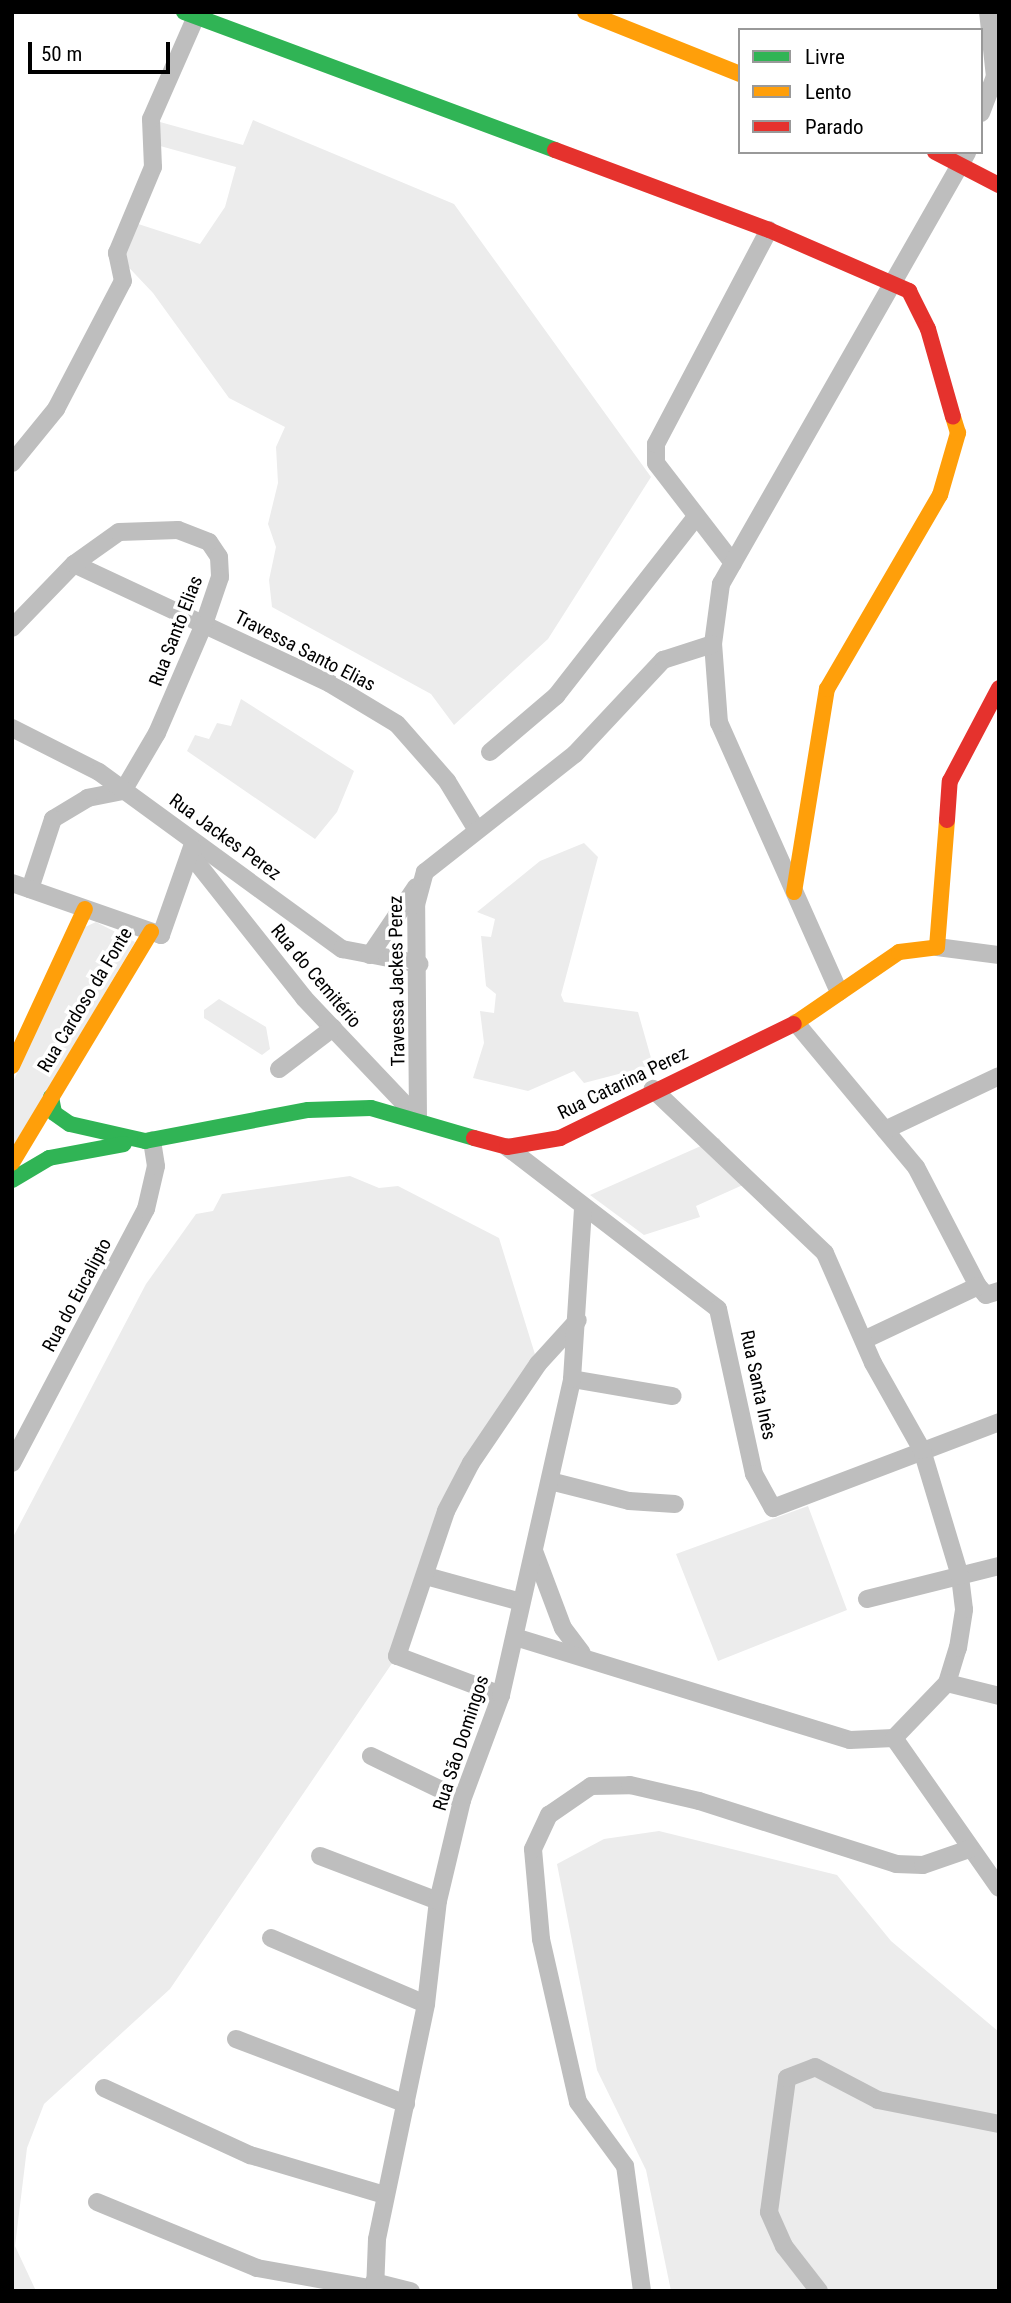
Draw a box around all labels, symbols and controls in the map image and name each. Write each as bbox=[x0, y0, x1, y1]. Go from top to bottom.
scale bar bbox=[32, 28, 173, 72]
legend bbox=[738, 28, 983, 154]
text: 50 m bbox=[41, 42, 82, 66]
text: Livre bbox=[805, 45, 845, 69]
text: Lento bbox=[805, 80, 852, 104]
text: Parado bbox=[805, 115, 864, 139]
street label: Rua Santo Elias bbox=[145, 573, 207, 689]
street label: Travessa Santo Elias bbox=[231, 606, 379, 696]
street label: Rua Jackes Perez bbox=[165, 789, 285, 885]
street label: Travessa Jackes Perez bbox=[384, 895, 410, 1067]
street label: Rua do Cemitério bbox=[266, 919, 366, 1033]
street label: Rua Cardoso da Fonte bbox=[33, 923, 137, 1077]
street label: Rua Catarina Perez bbox=[554, 1042, 692, 1124]
street label: Rua do Eucalipto bbox=[37, 1234, 117, 1356]
street label: Rua Santa Inês bbox=[735, 1328, 781, 1442]
street label: Rua São Domingos bbox=[428, 1672, 494, 1814]

